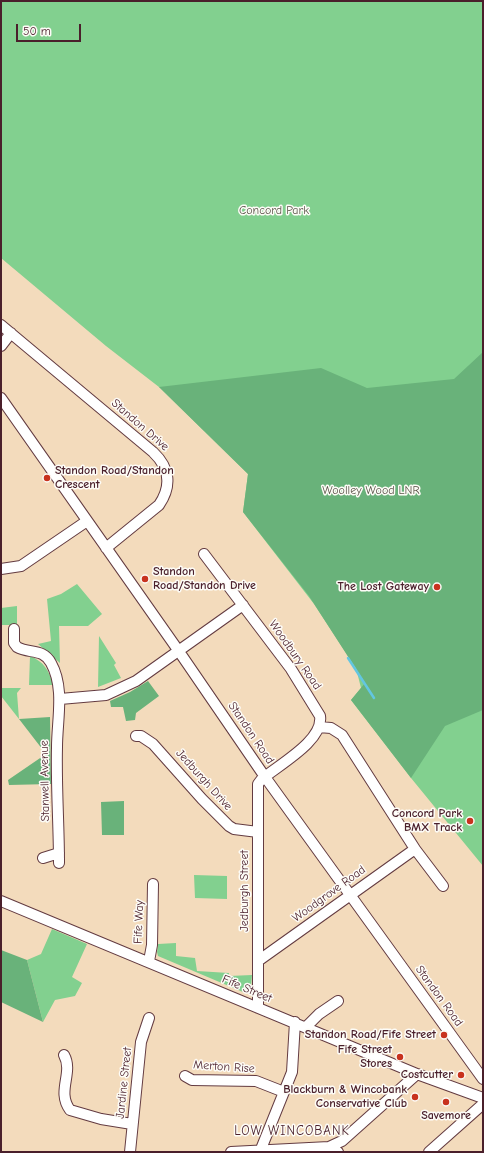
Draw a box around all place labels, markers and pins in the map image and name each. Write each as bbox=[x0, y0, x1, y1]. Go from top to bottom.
place label: Standon Road/Standon Crescent bbox=[55, 464, 174, 492]
marker: Standon Road/Standon Crescent bbox=[42, 473, 52, 483]
place label: Standon Road/Standon Drive bbox=[153, 565, 256, 593]
marker: Standon Road/Standon Drive bbox=[140, 574, 150, 584]
place label: The Lost Gateway bbox=[337, 580, 429, 594]
marker: The Lost Gateway bbox=[432, 582, 442, 592]
place label: Concord Park BMX Track bbox=[392, 807, 462, 835]
marker: Concord Park BMX Track bbox=[465, 816, 475, 826]
place label: Standon Road/Fife Street bbox=[305, 1028, 436, 1042]
marker: Standon Road/Fife Street bbox=[439, 1030, 449, 1040]
place label: Fife Street Stores bbox=[338, 1043, 392, 1071]
marker: Fife Street Stores bbox=[395, 1052, 405, 1062]
place label: Costcutter bbox=[401, 1068, 453, 1082]
marker: Costcutter bbox=[456, 1070, 466, 1080]
place label: Blackburn & Wincobank Conservative Club bbox=[283, 1083, 407, 1111]
marker: Blackburn & Wincobank Conservative Club bbox=[410, 1092, 420, 1102]
marker: Savemore bbox=[441, 1097, 451, 1107]
place label: Savemore bbox=[421, 1109, 471, 1123]

